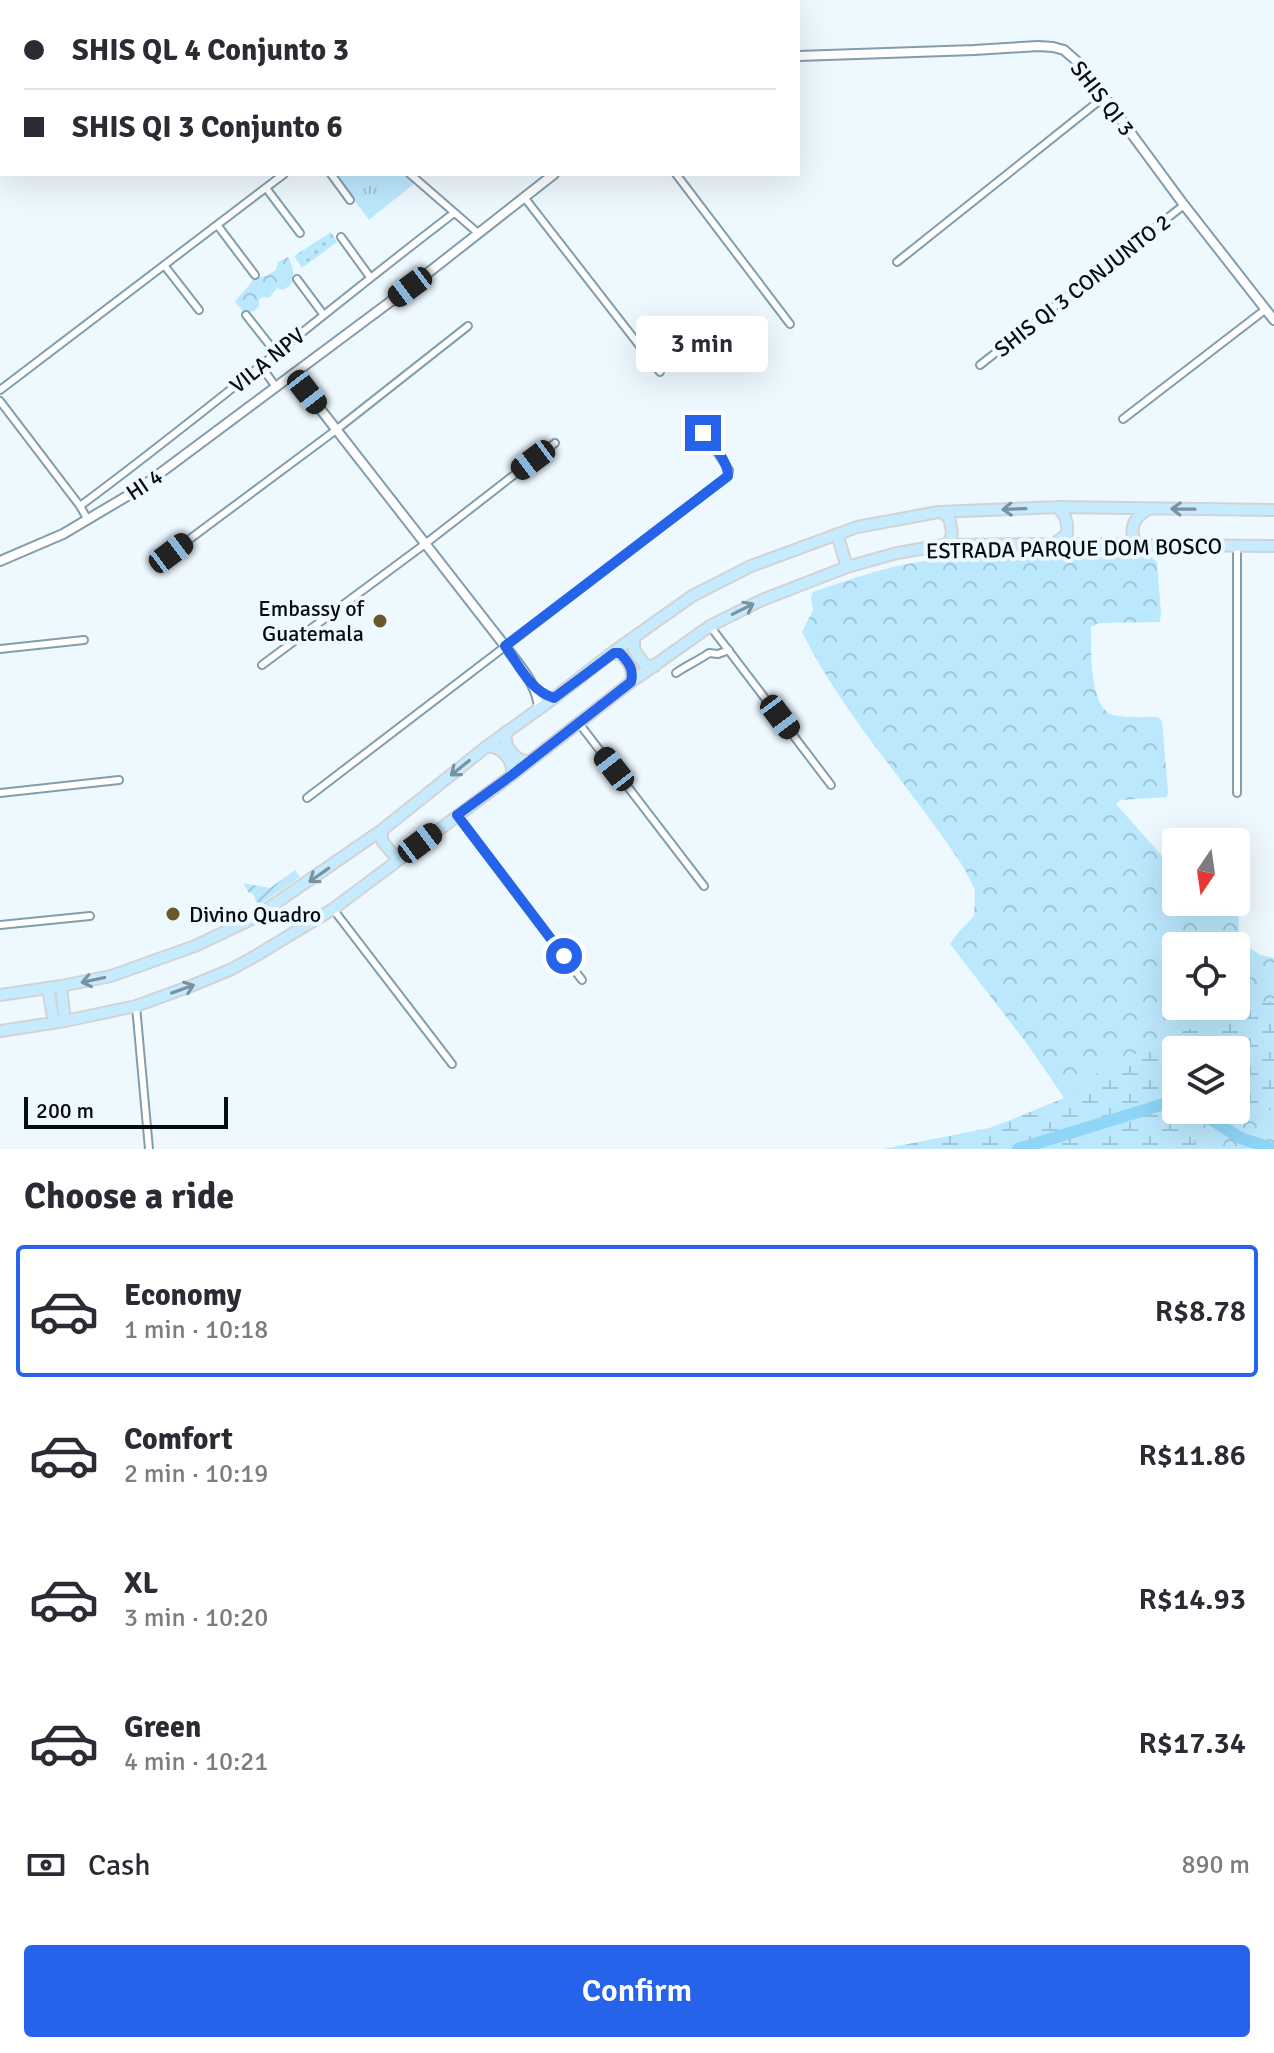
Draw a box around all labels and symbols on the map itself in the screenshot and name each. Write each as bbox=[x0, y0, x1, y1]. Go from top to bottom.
street label: SHIS QI 3 bbox=[1065, 55, 1140, 141]
street label: SHIS QI 3 CONJUNTO 2 bbox=[989, 208, 1176, 363]
car bbox=[384, 263, 436, 311]
callout: 3 min bbox=[637, 317, 769, 373]
street label: VILA NPV bbox=[224, 322, 311, 399]
car bbox=[283, 366, 331, 418]
route end bbox=[685, 415, 721, 451]
car bbox=[507, 436, 559, 484]
street label: HI 4 bbox=[121, 463, 168, 506]
one-way arrow bbox=[1001, 501, 1028, 516]
one-way arrow bbox=[1170, 501, 1197, 517]
car bbox=[145, 529, 197, 577]
street label: ESTRADA PARQUE DOM BOSCO bbox=[926, 532, 1222, 565]
place label: Embassy of Guatemala bbox=[258, 595, 366, 647]
one-way arrow bbox=[731, 601, 755, 617]
marker: Embassy of Guatemala bbox=[371, 612, 389, 630]
car bbox=[756, 691, 804, 743]
car bbox=[590, 743, 638, 795]
one-way arrow bbox=[450, 759, 471, 776]
car bbox=[394, 819, 446, 867]
north arrow bbox=[1162, 828, 1250, 916]
one-way arrow bbox=[308, 867, 330, 883]
place label: Divino Quadro bbox=[189, 901, 321, 928]
marker: Divino Quadro bbox=[164, 905, 182, 923]
route start bbox=[546, 938, 582, 974]
one-way arrow bbox=[81, 973, 106, 988]
one-way arrow bbox=[170, 981, 195, 995]
scale bar bbox=[24, 1093, 228, 1129]

